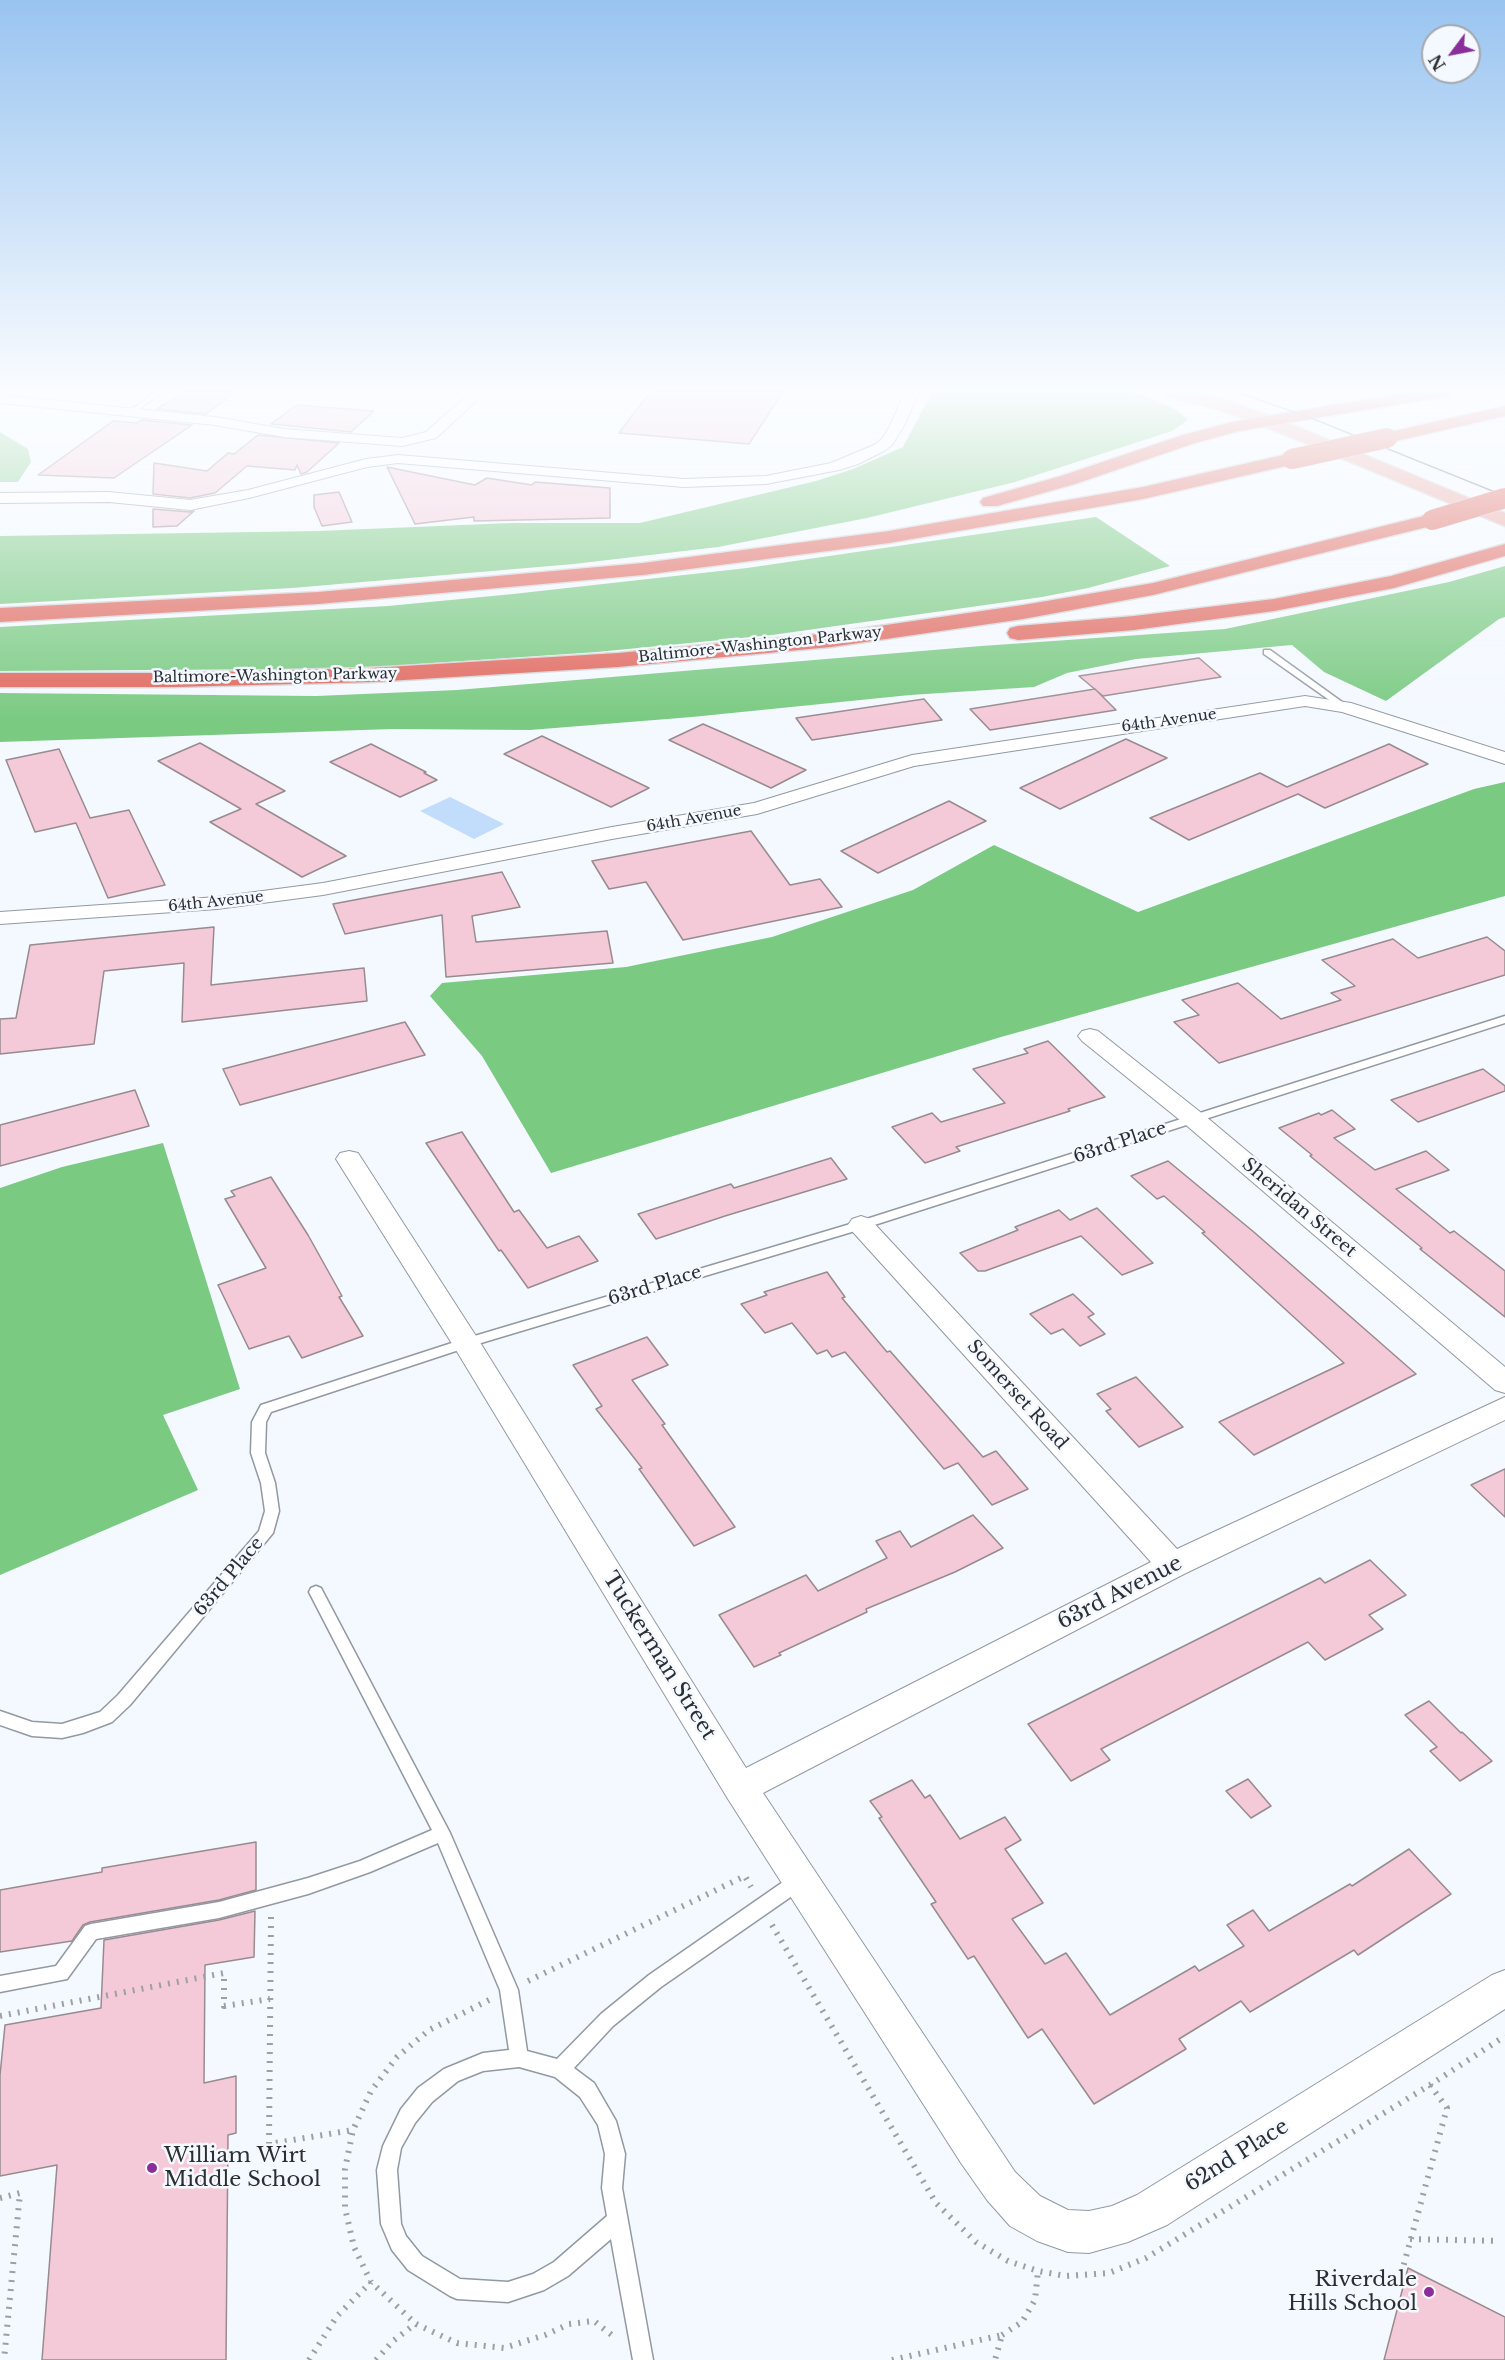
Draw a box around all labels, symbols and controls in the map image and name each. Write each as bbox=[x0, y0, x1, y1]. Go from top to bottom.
north arrow bbox=[1421, 24, 1481, 84]
text: N bbox=[1425, 51, 1450, 74]
street label: Baltimore-Washington Parkway bbox=[637, 623, 883, 667]
street label: Baltimore-Washington Parkway bbox=[153, 665, 397, 687]
street label: 64th Avenue bbox=[1120, 705, 1218, 737]
street label: 64th Avenue bbox=[645, 802, 743, 836]
street label: 64th Avenue bbox=[167, 888, 265, 916]
street label: 63rd Place bbox=[1071, 1118, 1169, 1168]
street label: Sheridan Street bbox=[1237, 1154, 1361, 1262]
street label: 63rd Place bbox=[606, 1262, 704, 1310]
street label: Somerset Road bbox=[962, 1336, 1072, 1454]
street label: 63rd Place bbox=[190, 1533, 268, 1621]
street label: 63rd Avenue bbox=[1054, 1551, 1186, 1635]
street label: Tuckerman Street bbox=[597, 1567, 721, 1745]
street label: 62nd Place bbox=[1181, 2114, 1293, 2198]
place label: William Wirt Middle School bbox=[164, 2143, 321, 2193]
marker: William Wirt Middle School bbox=[145, 2161, 159, 2175]
place label: Riverdale Hills School bbox=[1288, 2267, 1417, 2317]
marker: Riverdale Hills School bbox=[1422, 2285, 1436, 2299]

